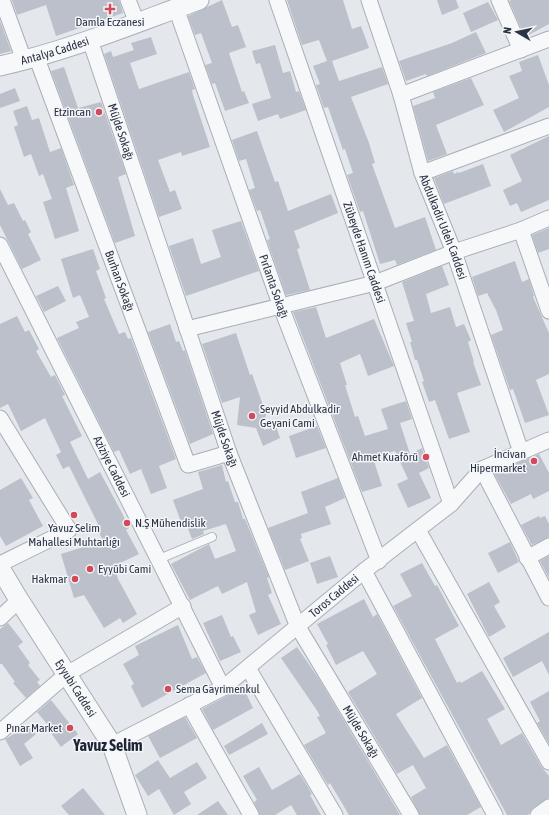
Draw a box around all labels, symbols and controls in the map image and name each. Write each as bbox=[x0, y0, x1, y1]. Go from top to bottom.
marker: Damla Eczanesi bbox=[105, 4, 115, 14]
north arrow bbox=[497, 12, 537, 52]
place label: Damla Eczanesi bbox=[75, 15, 145, 29]
text: N bbox=[501, 26, 514, 35]
street label: Antalya Caddesi bbox=[19, 34, 91, 68]
street label: Müjde Sokağı bbox=[105, 102, 137, 162]
place label: Etzincan bbox=[54, 105, 91, 119]
marker: Etzincan bbox=[94, 107, 104, 117]
street label: Abdulkadir Udeh Caddesi bbox=[416, 172, 470, 281]
street label: Zübeyde Hanım Caddesi bbox=[340, 200, 388, 305]
street label: Burhan Sokağı bbox=[102, 249, 137, 313]
street label: Pırlanta Sokağı bbox=[256, 253, 292, 320]
place label: Seyyid Abdulkadir Geyani Cami bbox=[260, 402, 340, 430]
street label: Müjde Sokağı bbox=[208, 409, 241, 469]
marker: Seyyid Abdulkadir Geyani Cami bbox=[247, 411, 257, 421]
street label: Aziziye Caddesi bbox=[90, 433, 133, 500]
place label: İncivan Hipermarket bbox=[470, 447, 527, 475]
place label: Ahmet Kuaförü bbox=[352, 450, 418, 464]
marker: Ahmet Kuaförü bbox=[421, 452, 431, 462]
marker: İncivan Hipermarket bbox=[529, 456, 539, 466]
marker: Yavuz Selim Mahallesi Muhtarlığı bbox=[69, 510, 79, 520]
place label: N.Ş Mühendislik bbox=[135, 516, 206, 530]
marker: N.Ş Mühendislik bbox=[122, 518, 132, 528]
place label: Yavuz Selim Mahallesi Muhtarlığı bbox=[28, 521, 120, 549]
place label: Eyyübi Cami bbox=[98, 562, 151, 576]
marker: Eyyübi Cami bbox=[85, 564, 95, 574]
street label: Toros Caddesi bbox=[306, 571, 362, 621]
place label: Hakmar bbox=[31, 572, 67, 586]
marker: Hakmar bbox=[70, 574, 80, 584]
street label: Eyyubi Caddesi bbox=[52, 657, 99, 720]
place label: Sema Gayrimenkul bbox=[176, 682, 261, 696]
marker: Sema Gayrimenkul bbox=[163, 684, 173, 694]
street label: Müjde Sokağı bbox=[340, 703, 382, 760]
place label: Pınar Market bbox=[6, 721, 63, 735]
marker: Pınar Market bbox=[65, 723, 75, 733]
district label: Yavuz Selim bbox=[72, 736, 143, 754]

